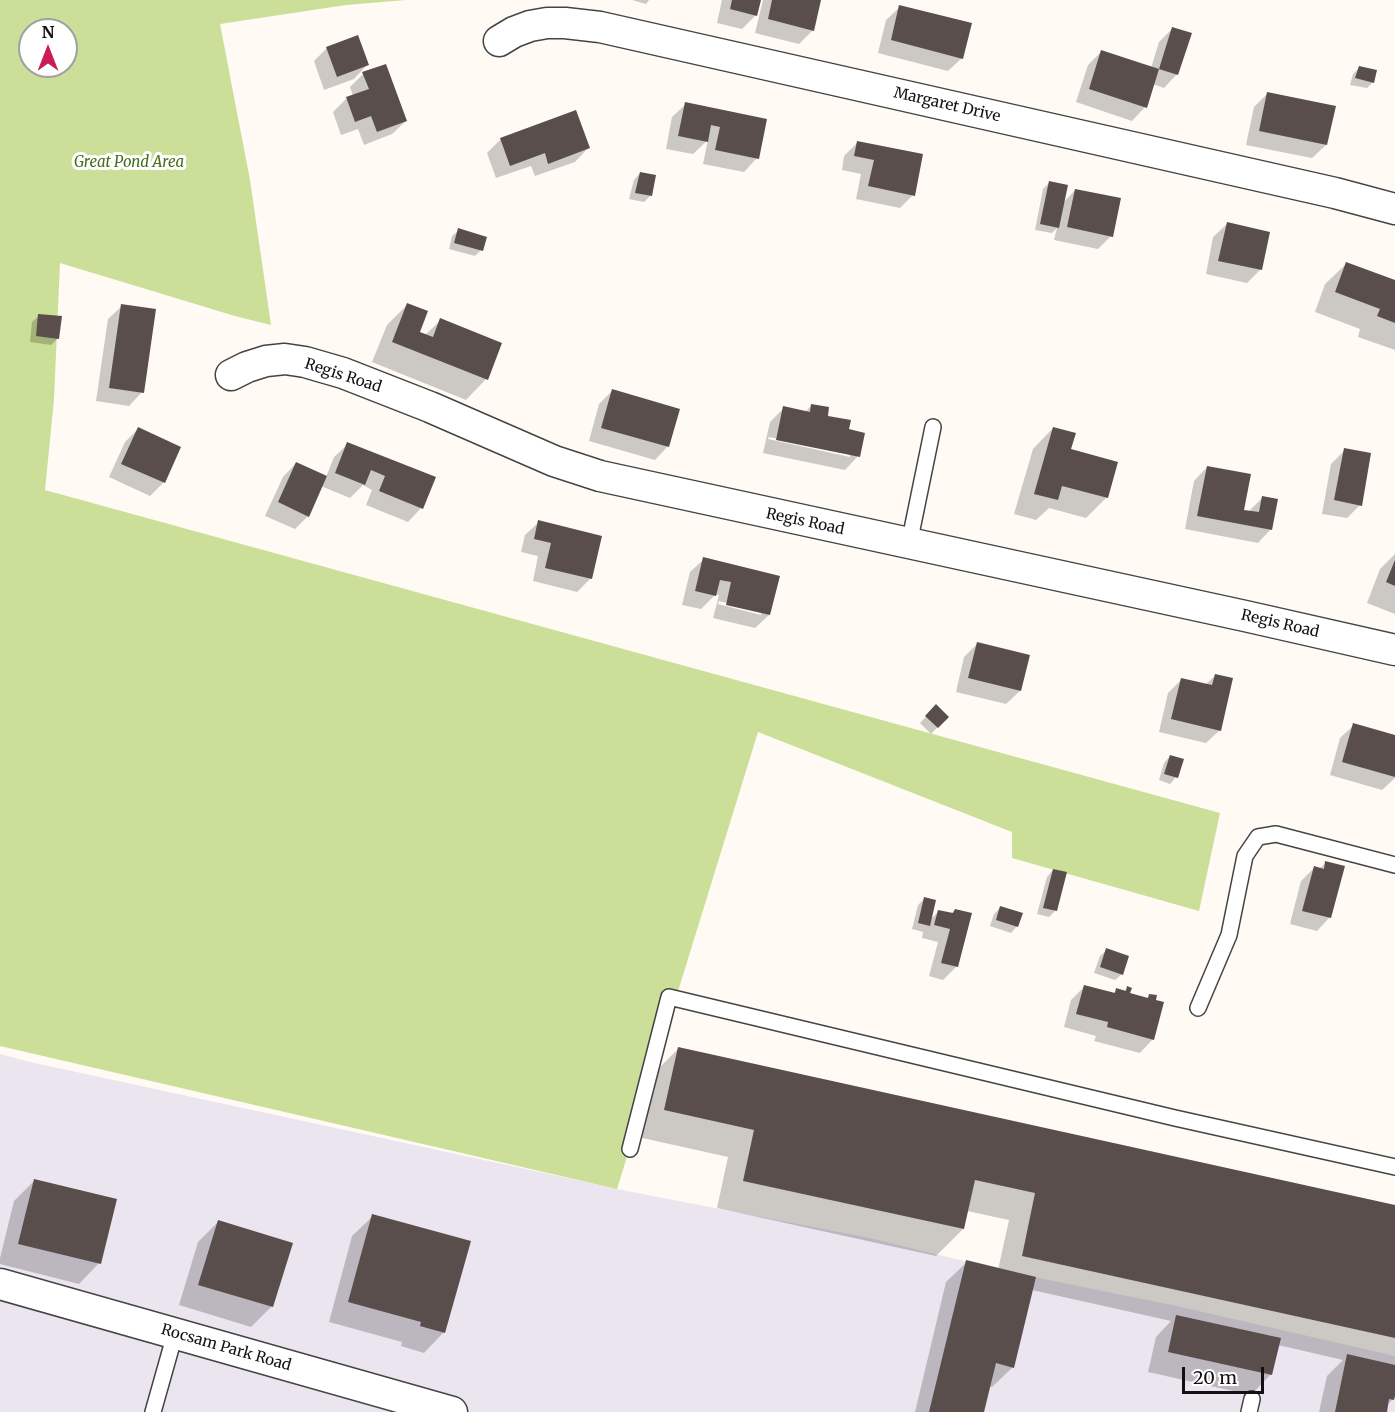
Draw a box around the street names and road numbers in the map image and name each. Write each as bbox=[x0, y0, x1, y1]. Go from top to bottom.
street label: Margaret Drive bbox=[892, 84, 1002, 126]
street label: Regis Road bbox=[302, 355, 384, 397]
street label: Regis Road bbox=[764, 505, 846, 539]
street label: Regis Road bbox=[1239, 606, 1321, 642]
street label: Rocsam Park Road bbox=[159, 1321, 293, 1375]

